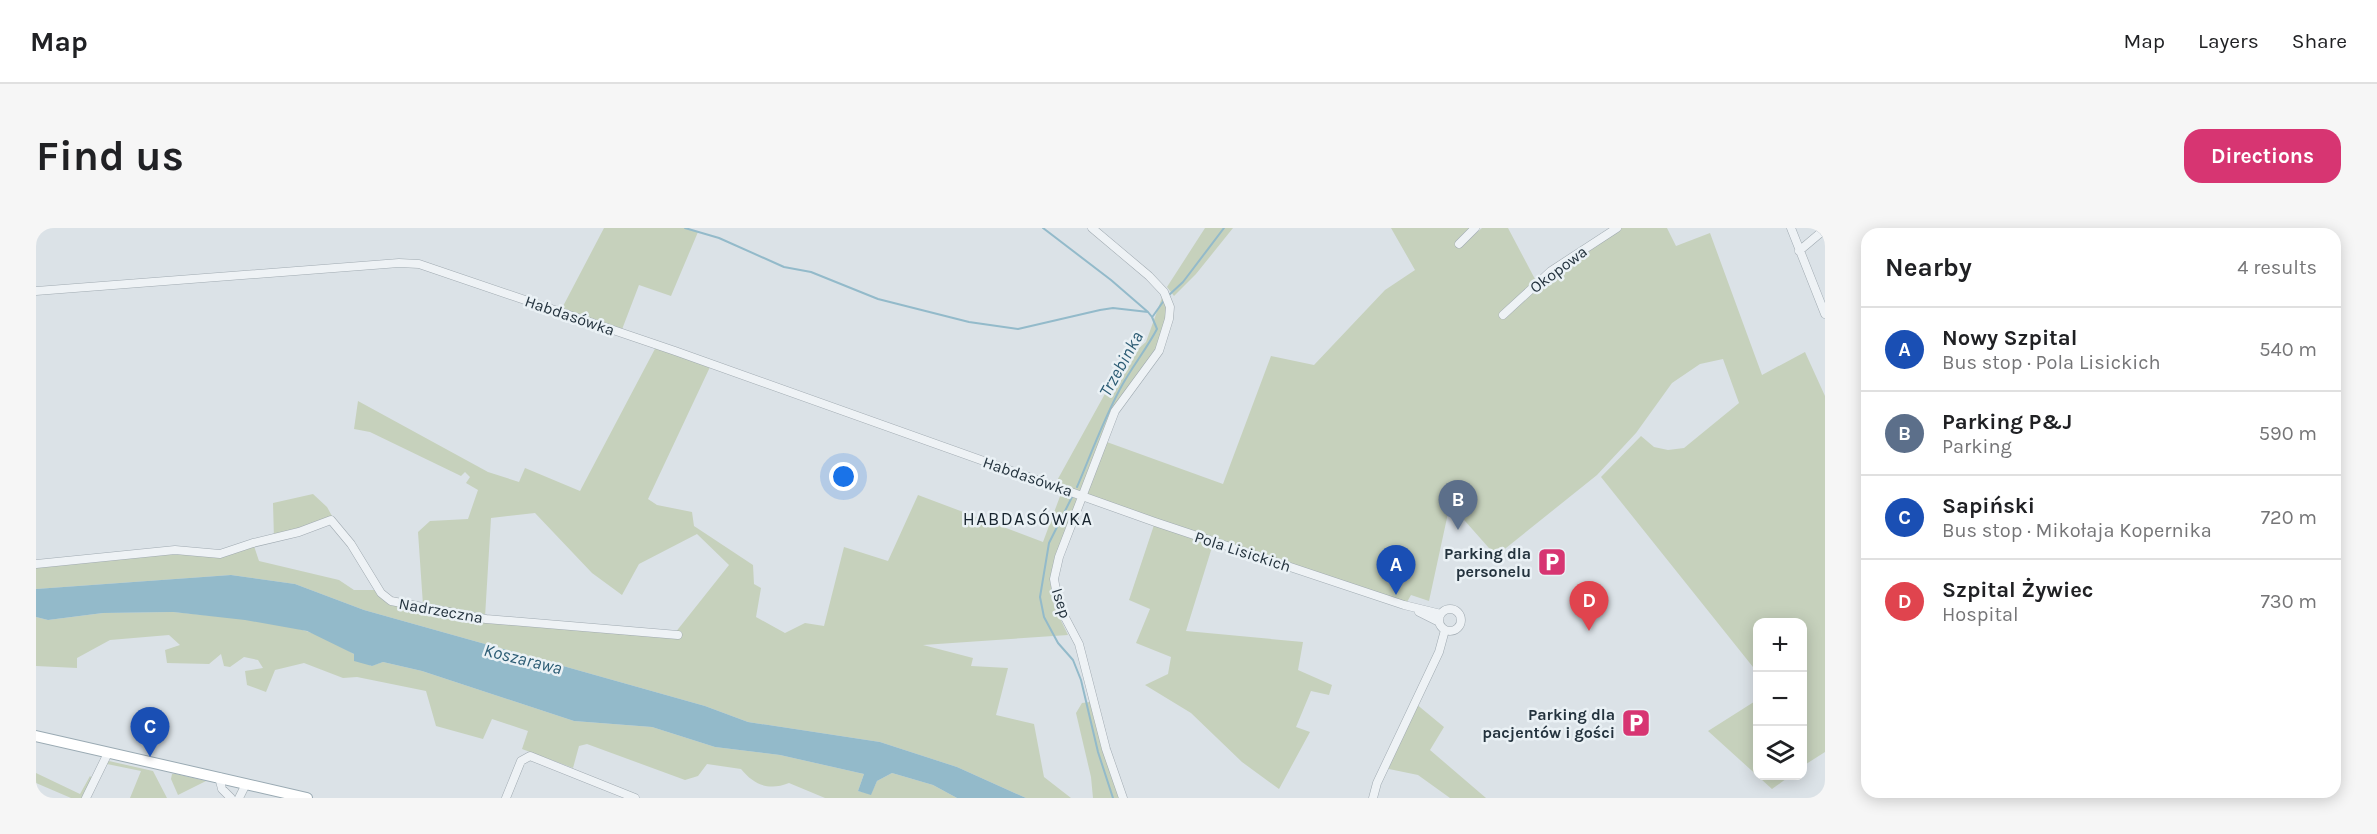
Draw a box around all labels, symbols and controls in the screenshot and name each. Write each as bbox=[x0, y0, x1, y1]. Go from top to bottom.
text: Map bbox=[30, 25, 88, 58]
text: Map bbox=[2123, 29, 2165, 53]
text: Layers bbox=[2198, 29, 2259, 53]
text: Share bbox=[2292, 29, 2347, 53]
button: Directions bbox=[2184, 129, 2341, 183]
text: Find us bbox=[36, 131, 184, 181]
street label: Okopowa bbox=[1526, 242, 1591, 297]
text: Nearby bbox=[1885, 252, 1972, 283]
text: 4 results bbox=[2237, 256, 2317, 279]
street label: Habdasówka bbox=[522, 291, 617, 340]
text: Nowy Szpital bbox=[1942, 325, 2077, 351]
water label: Trzebinka bbox=[1094, 327, 1148, 401]
text: A bbox=[1898, 338, 1911, 361]
text: 540 m bbox=[2259, 338, 2317, 361]
text: Bus stop · Pola Lisickich bbox=[1942, 351, 2161, 374]
text: Parking P&J bbox=[1942, 409, 2072, 435]
text: B bbox=[1898, 422, 1911, 445]
text: 590 m bbox=[2259, 422, 2317, 445]
text: Parking bbox=[1942, 435, 2012, 458]
street label: Habdasówka bbox=[980, 452, 1075, 501]
your location bbox=[829, 462, 858, 491]
pin: B bbox=[1438, 480, 1478, 530]
text: Sapiński bbox=[1942, 493, 2035, 519]
text: C bbox=[1898, 506, 1911, 529]
text: 720 m bbox=[2261, 506, 2317, 529]
district label: HABDASÓWKA bbox=[963, 507, 1093, 530]
text: Bus stop · Mikołaja Kopernika bbox=[1942, 519, 2212, 542]
street label: Pola Lisickich bbox=[1192, 527, 1293, 576]
place label: Parking dla personelu bbox=[1444, 544, 1531, 581]
pin: A bbox=[1376, 546, 1416, 595]
parking icon: Parking dla personelu bbox=[1536, 546, 1568, 578]
text: Szpital Żywiec bbox=[1942, 577, 2093, 603]
pin: D bbox=[1570, 582, 1608, 631]
street label: Isep bbox=[1048, 586, 1075, 621]
text: D bbox=[1898, 590, 1911, 613]
text: 730 m bbox=[2260, 590, 2317, 613]
street label: Nadrzeczna bbox=[397, 594, 484, 627]
text: Hospital bbox=[1942, 603, 2019, 626]
map controls bbox=[1753, 618, 1807, 780]
button: + bbox=[1753, 618, 1807, 672]
water label: Koszarawa bbox=[482, 639, 564, 679]
button: − bbox=[1753, 672, 1807, 726]
place label: Parking dla pacjentów i gości bbox=[1482, 705, 1615, 742]
parking icon: Parking dla pacjentów i gości bbox=[1620, 707, 1652, 739]
pin: C bbox=[130, 708, 170, 757]
button: layers bbox=[1753, 726, 1807, 780]

